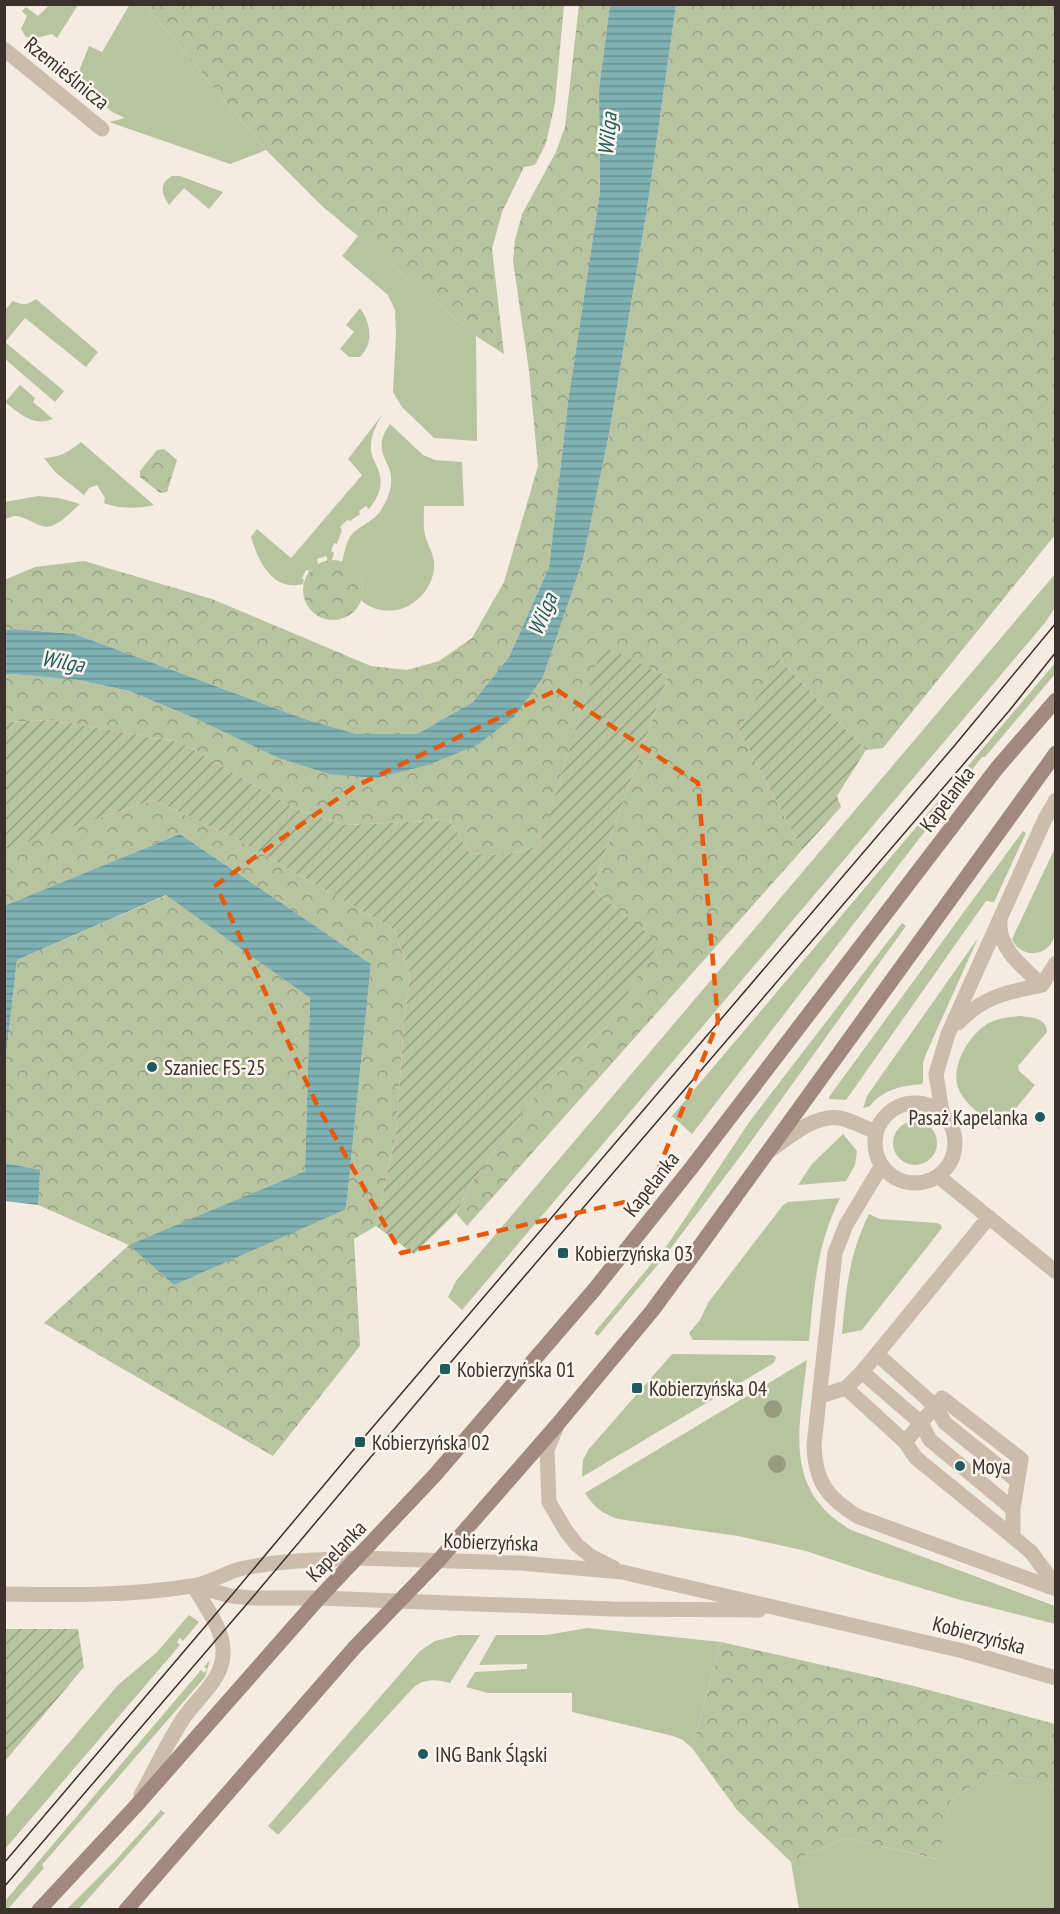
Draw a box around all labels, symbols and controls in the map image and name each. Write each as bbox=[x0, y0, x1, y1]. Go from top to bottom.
street label: Rzemieślnicza bbox=[19, 31, 115, 115]
water label: Wilga bbox=[591, 110, 623, 157]
water label: Wilga bbox=[521, 588, 563, 639]
water label: Wilga bbox=[39, 643, 88, 679]
street label: Kapelanka bbox=[914, 761, 980, 837]
place label: Szaniec FS-25 bbox=[164, 1054, 265, 1081]
marker: Szaniec FS-25 bbox=[145, 1060, 159, 1074]
place label: Pasaż Kapelanka bbox=[909, 1104, 1028, 1131]
marker: Pasaż Kapelanka bbox=[1033, 1110, 1047, 1124]
street label: Kapelanka bbox=[617, 1146, 685, 1222]
place label: Kobierzyńska 03 bbox=[575, 1240, 693, 1267]
marker: Kobierzyńska 03 bbox=[556, 1246, 570, 1260]
place label: Kobierzyńska 01 bbox=[457, 1356, 575, 1383]
marker: Kobierzyńska 01 bbox=[438, 1362, 452, 1376]
place label: Kobierzyńska 04 bbox=[649, 1375, 768, 1402]
marker: Kobierzyńska 04 bbox=[630, 1381, 644, 1395]
place label: Kobierzyńska 02 bbox=[372, 1429, 490, 1456]
marker: Kobierzyńska 02 bbox=[353, 1435, 367, 1449]
place label: Moya bbox=[972, 1453, 1011, 1480]
marker: Moya bbox=[953, 1459, 967, 1473]
street label: Kapelanka bbox=[300, 1515, 372, 1587]
street label: Kobierzyńska bbox=[443, 1527, 539, 1557]
street label: Kobierzyńska bbox=[930, 1610, 1028, 1660]
place label: ING Bank Śląski bbox=[435, 1741, 548, 1768]
marker: ING Bank Śląski bbox=[416, 1747, 430, 1761]

